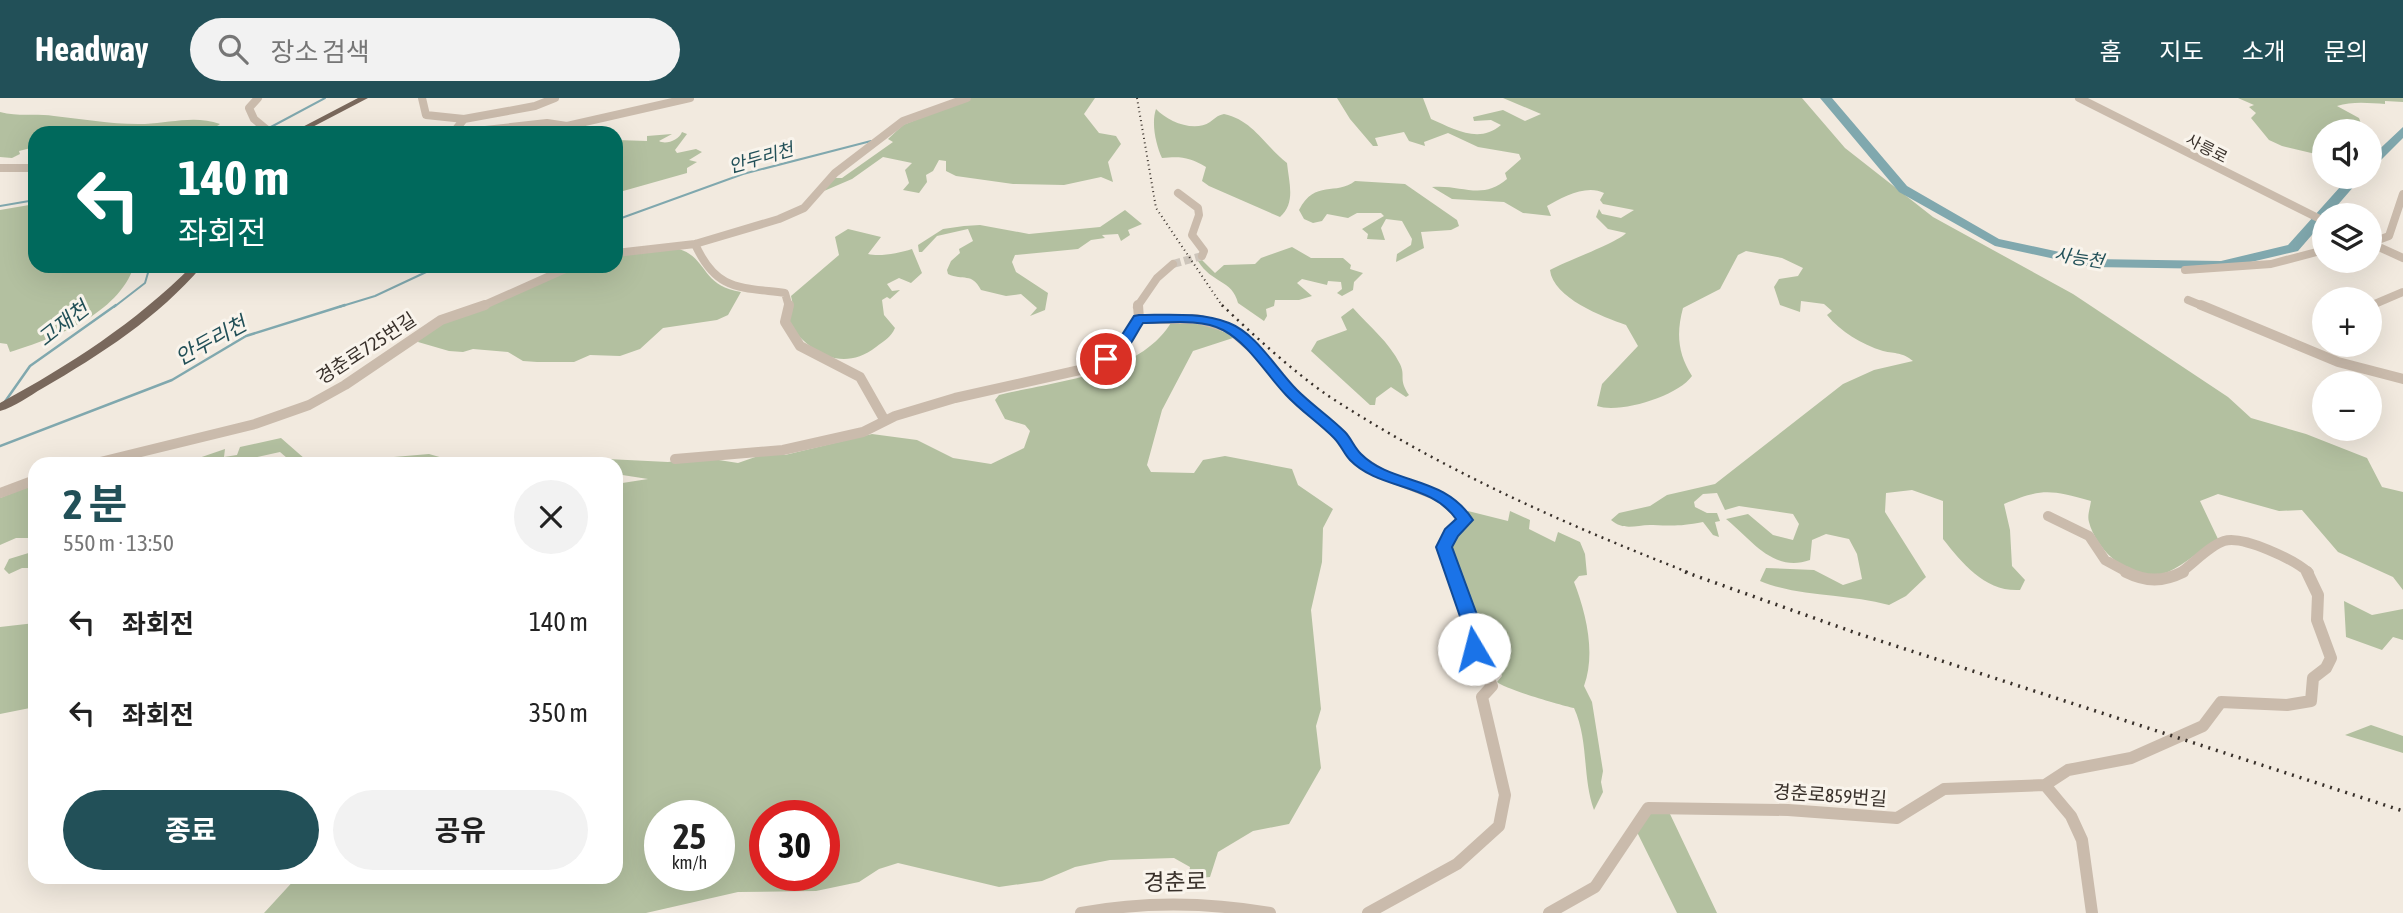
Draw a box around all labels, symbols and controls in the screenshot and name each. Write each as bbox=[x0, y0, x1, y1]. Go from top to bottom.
search box bbox=[190, 18, 680, 81]
text: Headway bbox=[35, 30, 148, 68]
icon: search bbox=[214, 30, 252, 68]
text: 장소 검색 bbox=[270, 37, 370, 67]
text: 홈 bbox=[2099, 38, 2121, 65]
text: 지도 bbox=[2159, 38, 2204, 65]
text: 소개 bbox=[2242, 38, 2286, 65]
text: 문의 bbox=[2324, 38, 2368, 65]
map controls bbox=[2312, 119, 2382, 441]
button: sound bbox=[2312, 119, 2382, 189]
street label: 사릉로 bbox=[2183, 130, 2231, 166]
water label: 안두리천 bbox=[726, 138, 798, 177]
text: 140 m bbox=[178, 149, 289, 205]
icon: left bbox=[63, 154, 154, 245]
button: layers bbox=[2312, 203, 2382, 273]
text: 좌회전 bbox=[178, 214, 266, 251]
water label: 사능천 bbox=[2053, 243, 2108, 272]
button: + bbox=[2312, 287, 2382, 357]
water label: 고재천 bbox=[32, 294, 95, 351]
street label: 경춘로725번길 bbox=[312, 308, 420, 388]
water label: 안두리천 bbox=[171, 310, 252, 369]
pin bbox=[1076, 329, 1136, 389]
icon: arrive bbox=[1087, 340, 1125, 378]
button: − bbox=[2312, 371, 2382, 441]
text: 2 분 bbox=[63, 480, 127, 528]
button: close bbox=[514, 480, 588, 554]
text: 550 m · 13:50 bbox=[63, 530, 174, 556]
icon: left bbox=[63, 603, 101, 641]
text: 140 m bbox=[529, 607, 588, 637]
text: 좌회전 bbox=[122, 609, 194, 639]
position arrow bbox=[1437, 612, 1511, 686]
icon: left bbox=[63, 694, 101, 732]
text: 350 m bbox=[529, 698, 588, 728]
text: 좌회전 bbox=[122, 700, 194, 730]
street label: 경춘로859번길 bbox=[1772, 780, 1888, 810]
button: 종료 bbox=[63, 790, 319, 870]
button: 공유 bbox=[333, 790, 588, 870]
speed limit sign: 30 bbox=[749, 800, 840, 891]
text: 25 bbox=[673, 816, 706, 856]
text: km/h bbox=[672, 852, 707, 873]
street label: 경춘로 bbox=[1143, 868, 1207, 896]

